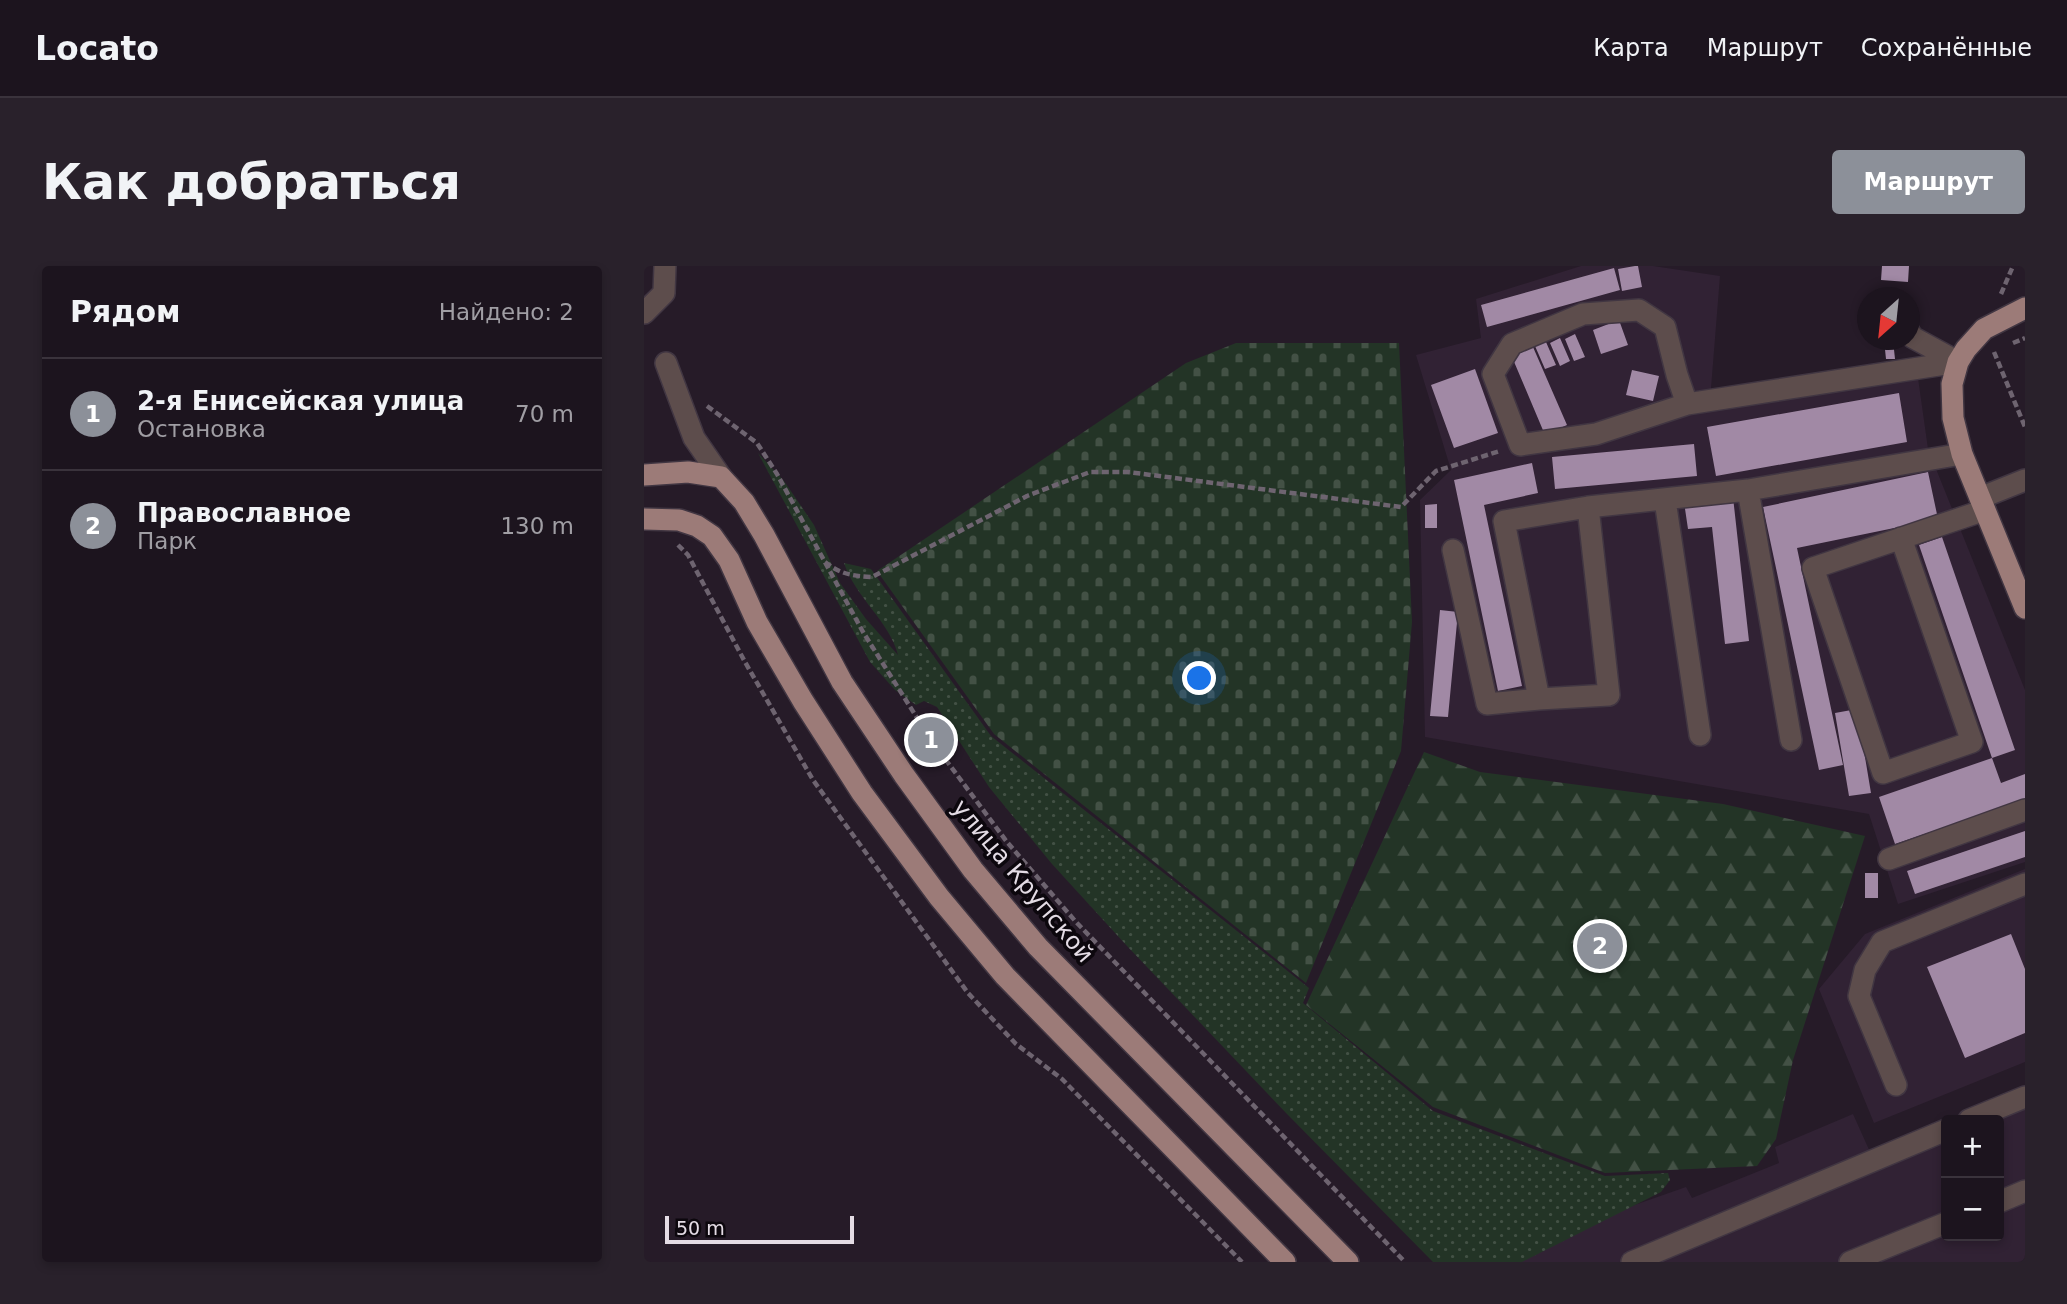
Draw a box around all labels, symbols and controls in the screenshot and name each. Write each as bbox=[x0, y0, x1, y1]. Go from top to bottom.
text: Locato bbox=[35, 29, 159, 68]
text: Карта bbox=[1593, 34, 1669, 62]
text: Маршрут bbox=[1707, 34, 1823, 62]
text: Сохранённые bbox=[1861, 34, 2032, 62]
button: Маршрут bbox=[1832, 150, 2025, 214]
text: Как добраться bbox=[42, 154, 461, 211]
north arrow bbox=[1857, 287, 1920, 350]
text: Рядом bbox=[70, 294, 181, 329]
text: Найдено: 2 bbox=[439, 299, 574, 325]
text: 2-я Енисейская улица bbox=[137, 386, 464, 416]
text: 1 bbox=[85, 401, 101, 427]
text: 70 m bbox=[515, 401, 574, 427]
text: Остановка bbox=[137, 416, 266, 442]
text: Православное bbox=[137, 498, 351, 528]
text: 2 bbox=[85, 513, 101, 539]
text: 130 m bbox=[500, 513, 574, 539]
text: Парк bbox=[137, 528, 197, 554]
your location bbox=[1182, 661, 1216, 695]
pin: 1 bbox=[908, 714, 954, 766]
street label: улица Крупской bbox=[947, 794, 1099, 968]
pin: 2 bbox=[1577, 920, 1623, 972]
map controls bbox=[1941, 1115, 2004, 1241]
button: + bbox=[1941, 1115, 2004, 1178]
button: − bbox=[1941, 1178, 2004, 1241]
scale bar bbox=[665, 1213, 854, 1245]
text: 50 m bbox=[676, 1217, 725, 1239]

